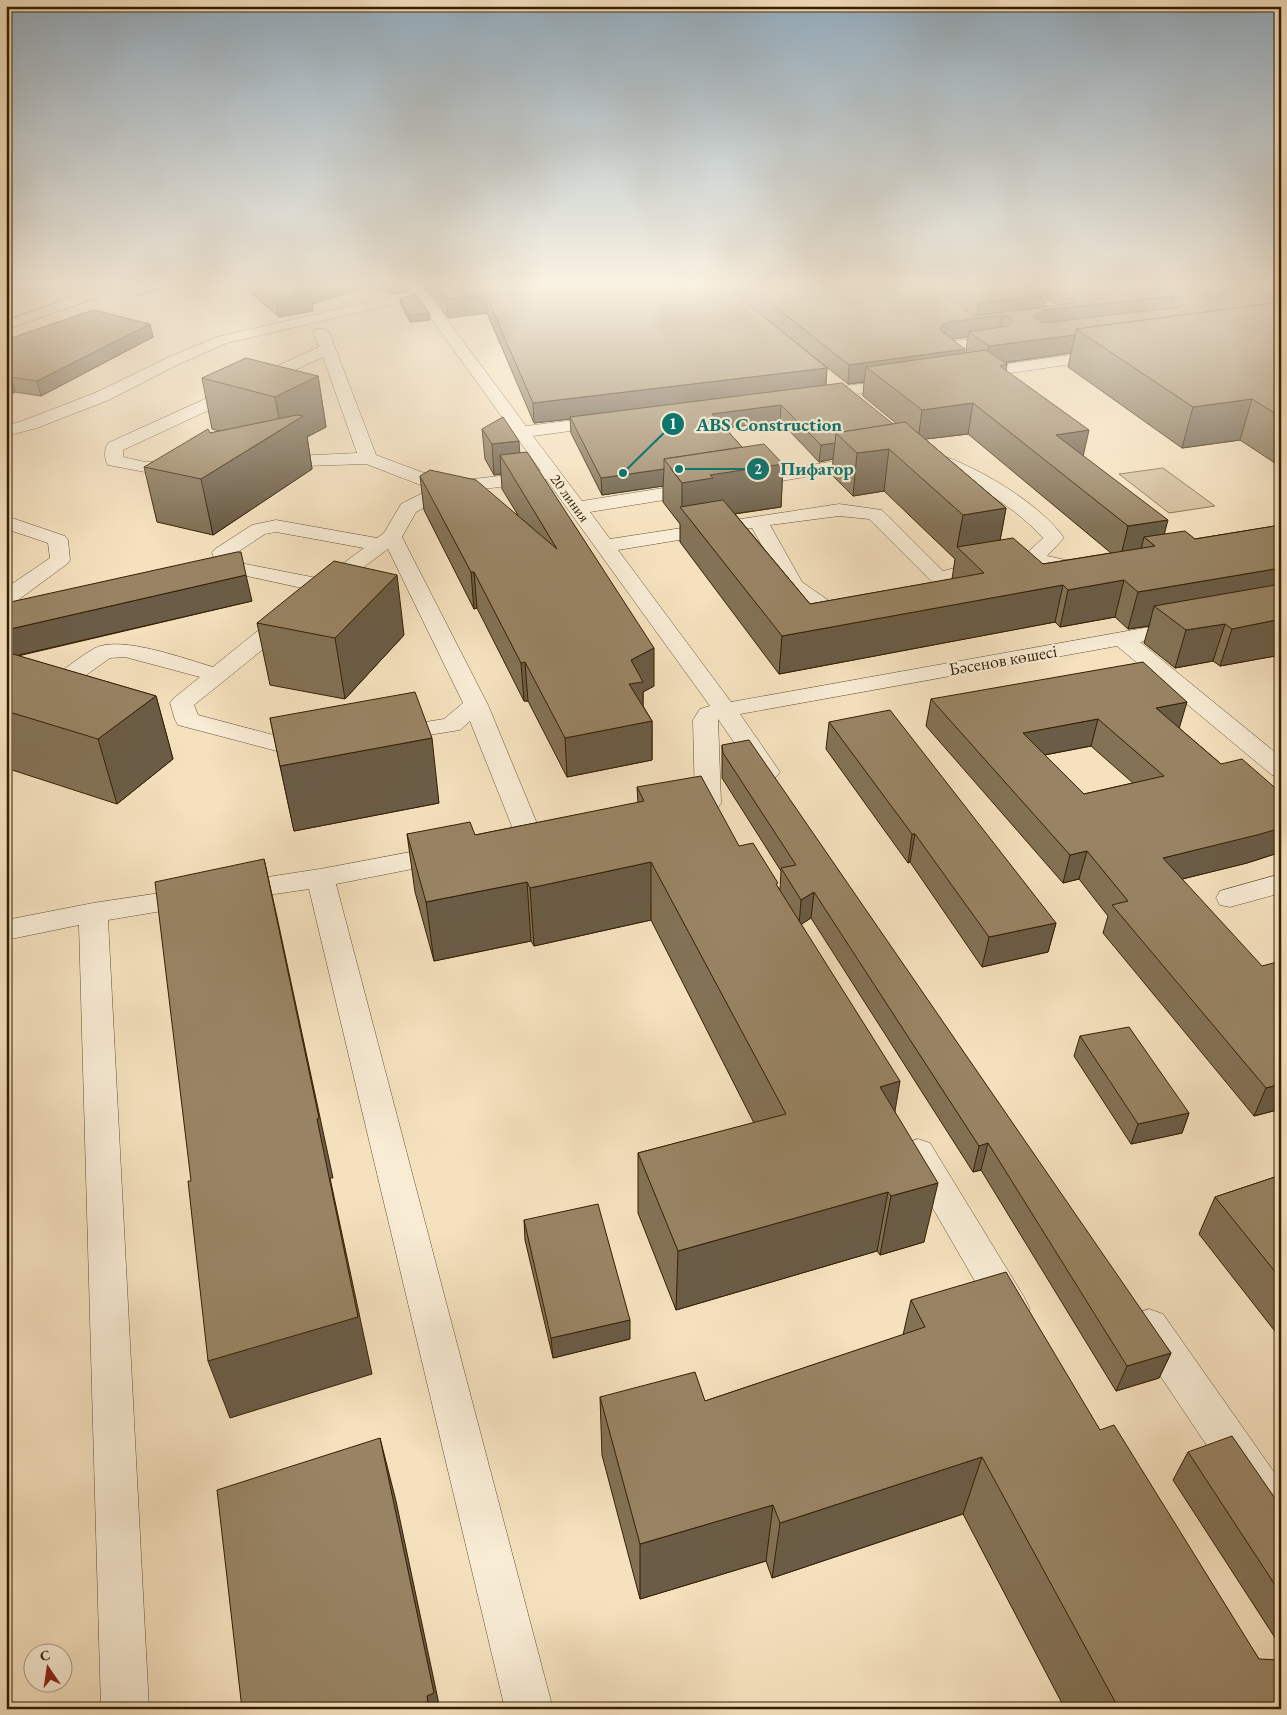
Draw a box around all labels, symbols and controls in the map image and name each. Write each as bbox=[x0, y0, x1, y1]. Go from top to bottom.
callout: ABS Construction bbox=[661, 407, 852, 441]
text: ABS Construction bbox=[695, 412, 842, 437]
text: 1 bbox=[669, 414, 677, 433]
callout: Пифагор bbox=[745, 452, 864, 486]
text: Пифагор bbox=[780, 456, 854, 481]
text: 2 bbox=[754, 459, 762, 478]
street label: 20 линия bbox=[547, 470, 594, 526]
street label: Бәсенов көшесі bbox=[947, 639, 1059, 680]
north arrow bbox=[22, 1642, 72, 1692]
text: С bbox=[38, 1645, 52, 1665]

